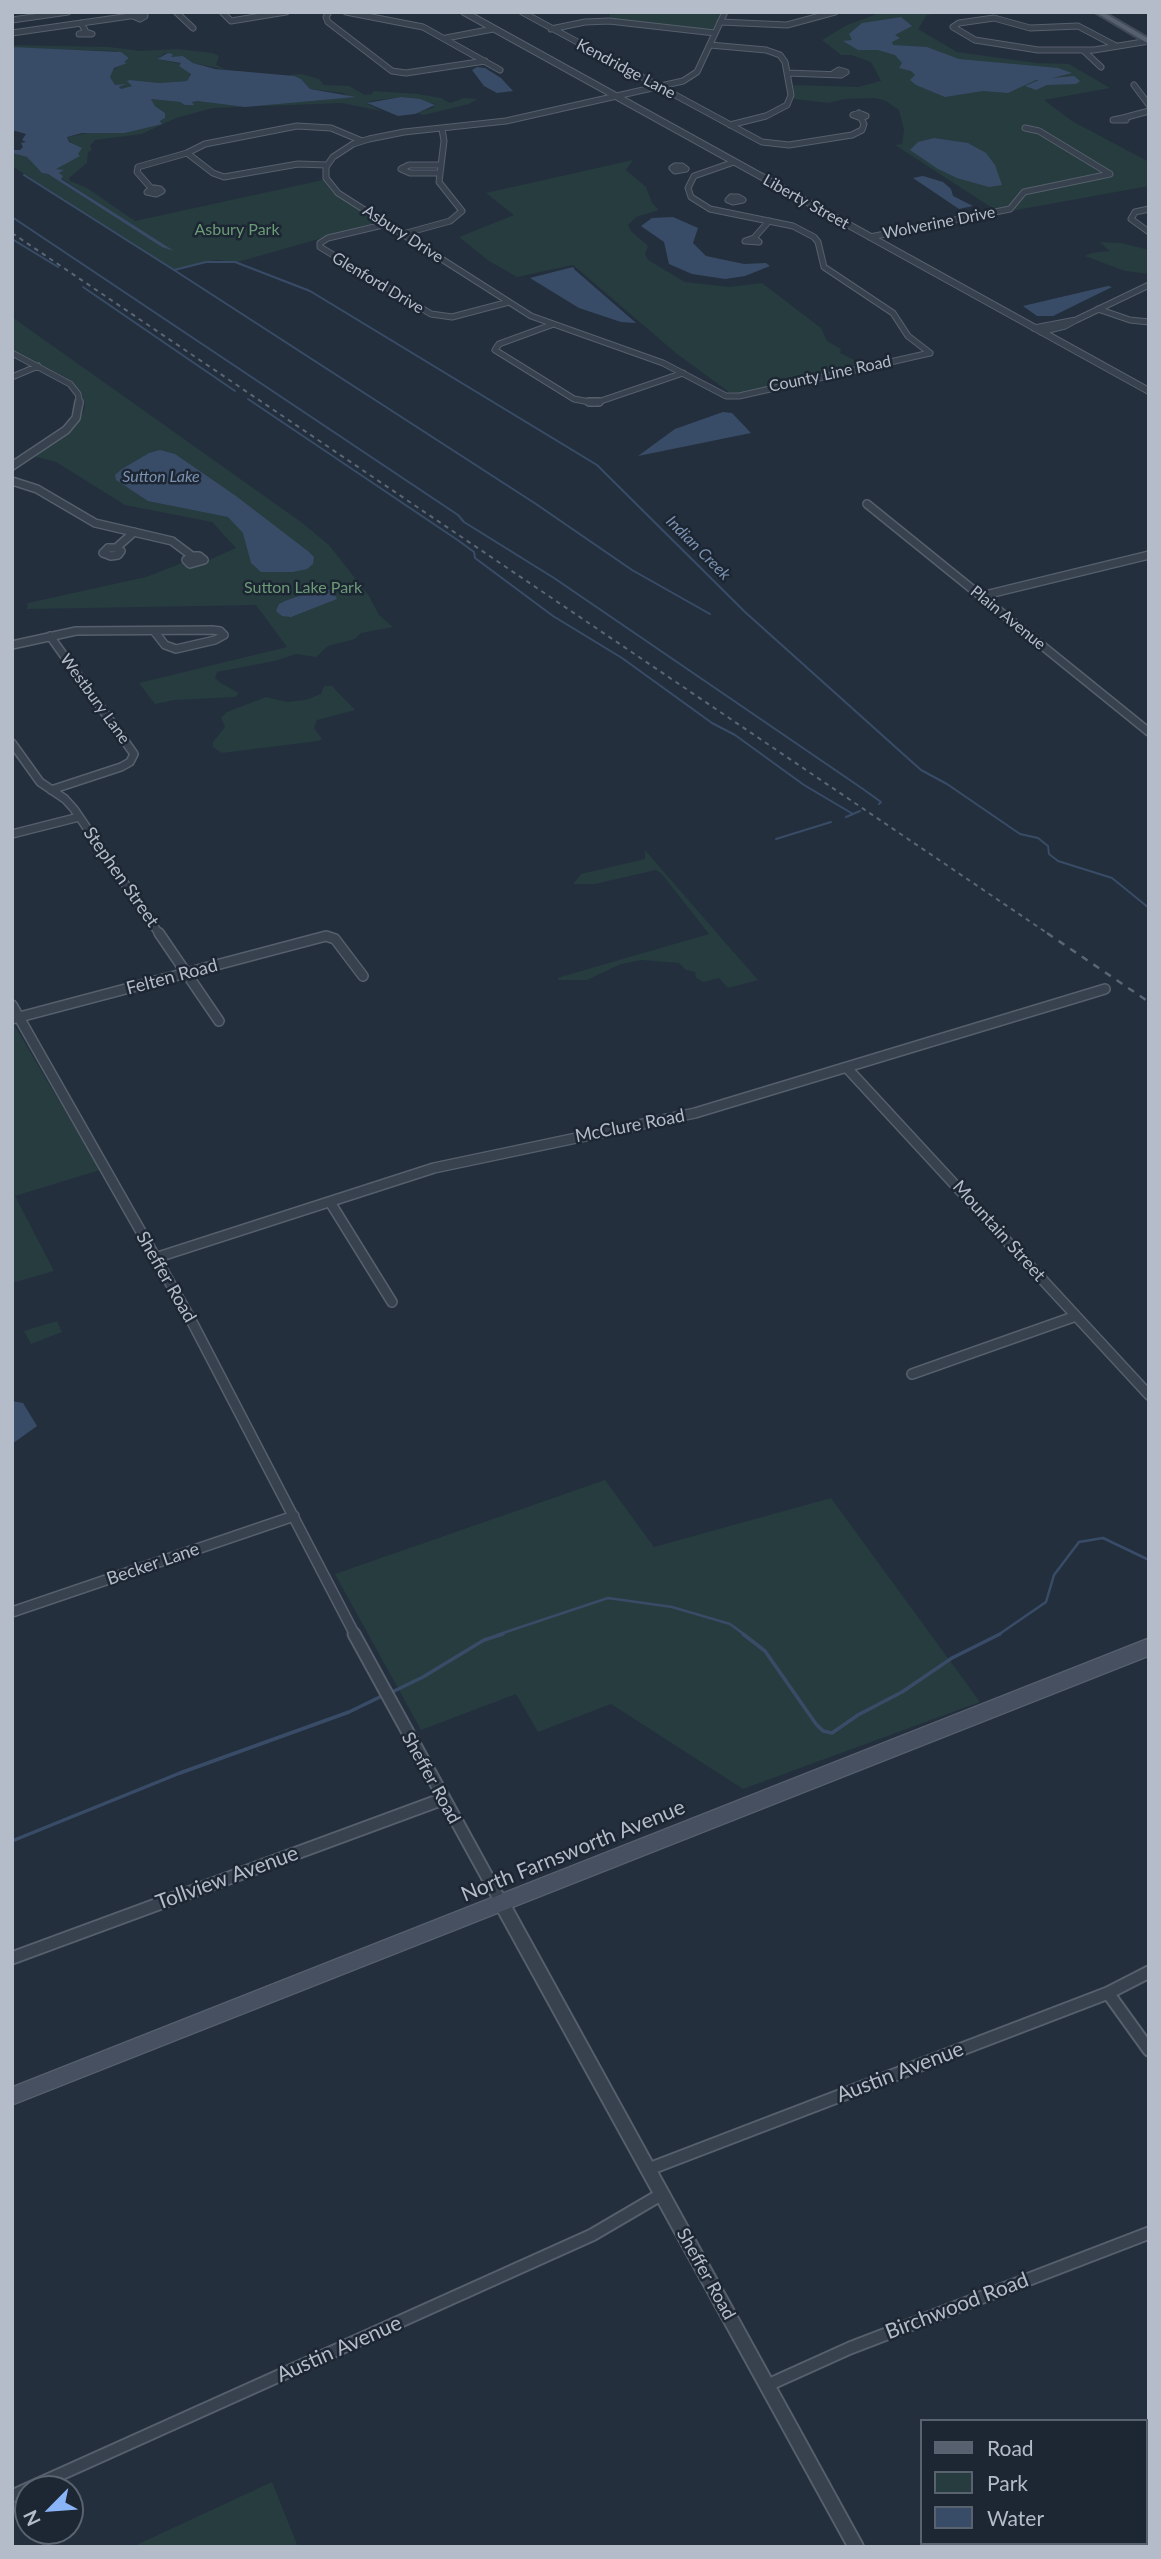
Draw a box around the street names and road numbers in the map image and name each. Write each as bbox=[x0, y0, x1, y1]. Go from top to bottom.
street label: Kendridge Lane bbox=[573, 35, 679, 103]
street label: Liberty Street bbox=[760, 170, 852, 234]
street label: Asbury Drive bbox=[359, 201, 447, 267]
street label: Wolverine Drive bbox=[881, 203, 997, 243]
street label: Glenford Drive bbox=[329, 248, 427, 318]
street label: County Line Road bbox=[767, 352, 893, 396]
street label: Plain Avenue bbox=[967, 582, 1049, 654]
street label: Westbury Lane bbox=[56, 650, 134, 748]
street label: Stephen Street bbox=[79, 823, 163, 931]
street label: Felten Road bbox=[124, 954, 220, 1000]
street label: McClure Road bbox=[573, 1105, 687, 1147]
street label: Mountain Street bbox=[948, 1176, 1050, 1286]
street label: Sheffer Road bbox=[131, 1228, 201, 1326]
street label: Becker Lane bbox=[104, 1538, 202, 1590]
street label: Sheffer Road bbox=[397, 1728, 465, 1828]
street label: North Farnsworth Avenue bbox=[457, 1795, 689, 1907]
street label: Tollview Avenue bbox=[152, 1841, 302, 1915]
street label: Austin Avenue bbox=[833, 2036, 967, 2108]
street label: Sheffer Road bbox=[672, 2224, 740, 2324]
street label: Birchwood Road bbox=[882, 2267, 1032, 2345]
street label: Austin Avenue bbox=[273, 2310, 405, 2388]

